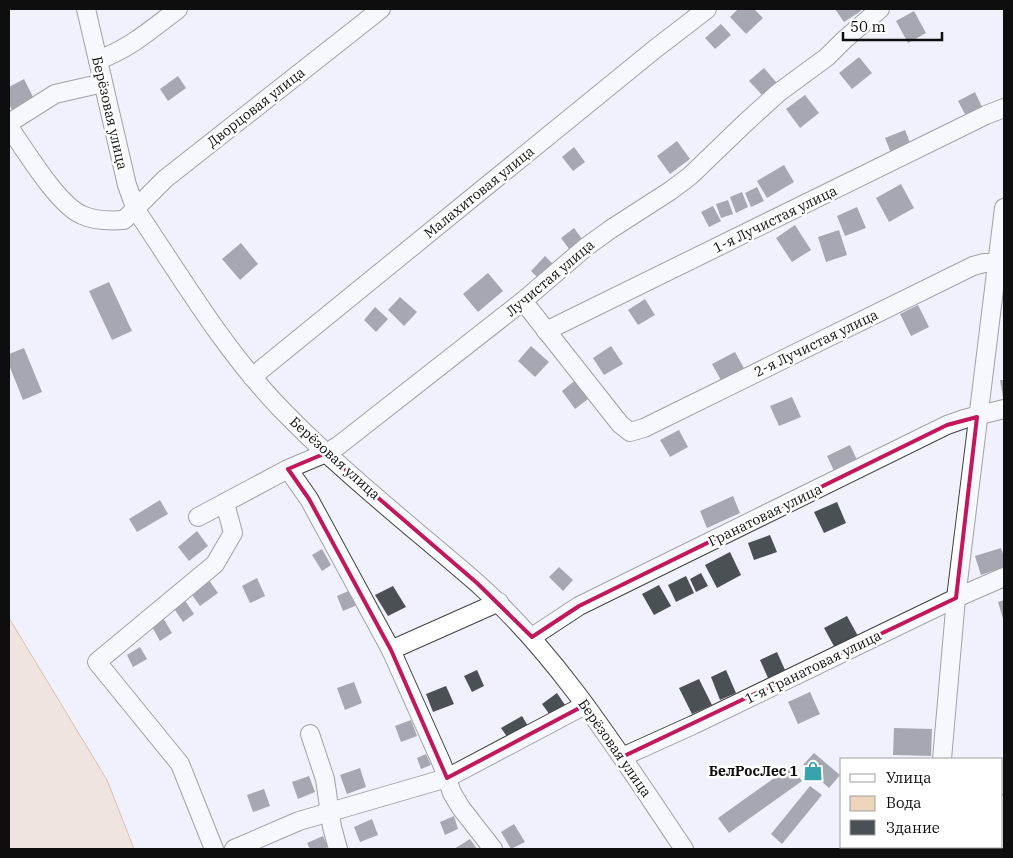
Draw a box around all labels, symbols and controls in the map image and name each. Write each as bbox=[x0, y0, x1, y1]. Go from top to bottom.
scale bar bbox=[843, 10, 942, 42]
text: 50 m bbox=[850, 17, 886, 36]
street label: Берёзовая улица bbox=[88, 55, 132, 172]
street label: Дворцовая улица bbox=[203, 63, 309, 151]
street label: Малахитовая улица bbox=[420, 142, 538, 242]
street label: 1-я Лучистая улица bbox=[710, 181, 840, 257]
street label: Лучистая улица bbox=[502, 235, 598, 320]
street label: 2-я Лучистая улица bbox=[751, 305, 881, 381]
street label: Берёзовая улица bbox=[286, 413, 384, 504]
street label: Гранатовая улица bbox=[705, 480, 825, 550]
street label: 1-я Гранатовая улица bbox=[742, 626, 885, 708]
street label: Берёзовая улица bbox=[574, 695, 656, 801]
legend bbox=[840, 758, 1003, 848]
shop icon: БелРосЛес 1 bbox=[802, 760, 824, 782]
place label: БелРосЛес 1 bbox=[709, 762, 798, 780]
text: Улица bbox=[886, 768, 931, 787]
text: Вода bbox=[886, 793, 922, 812]
text: Здание bbox=[886, 818, 940, 837]

